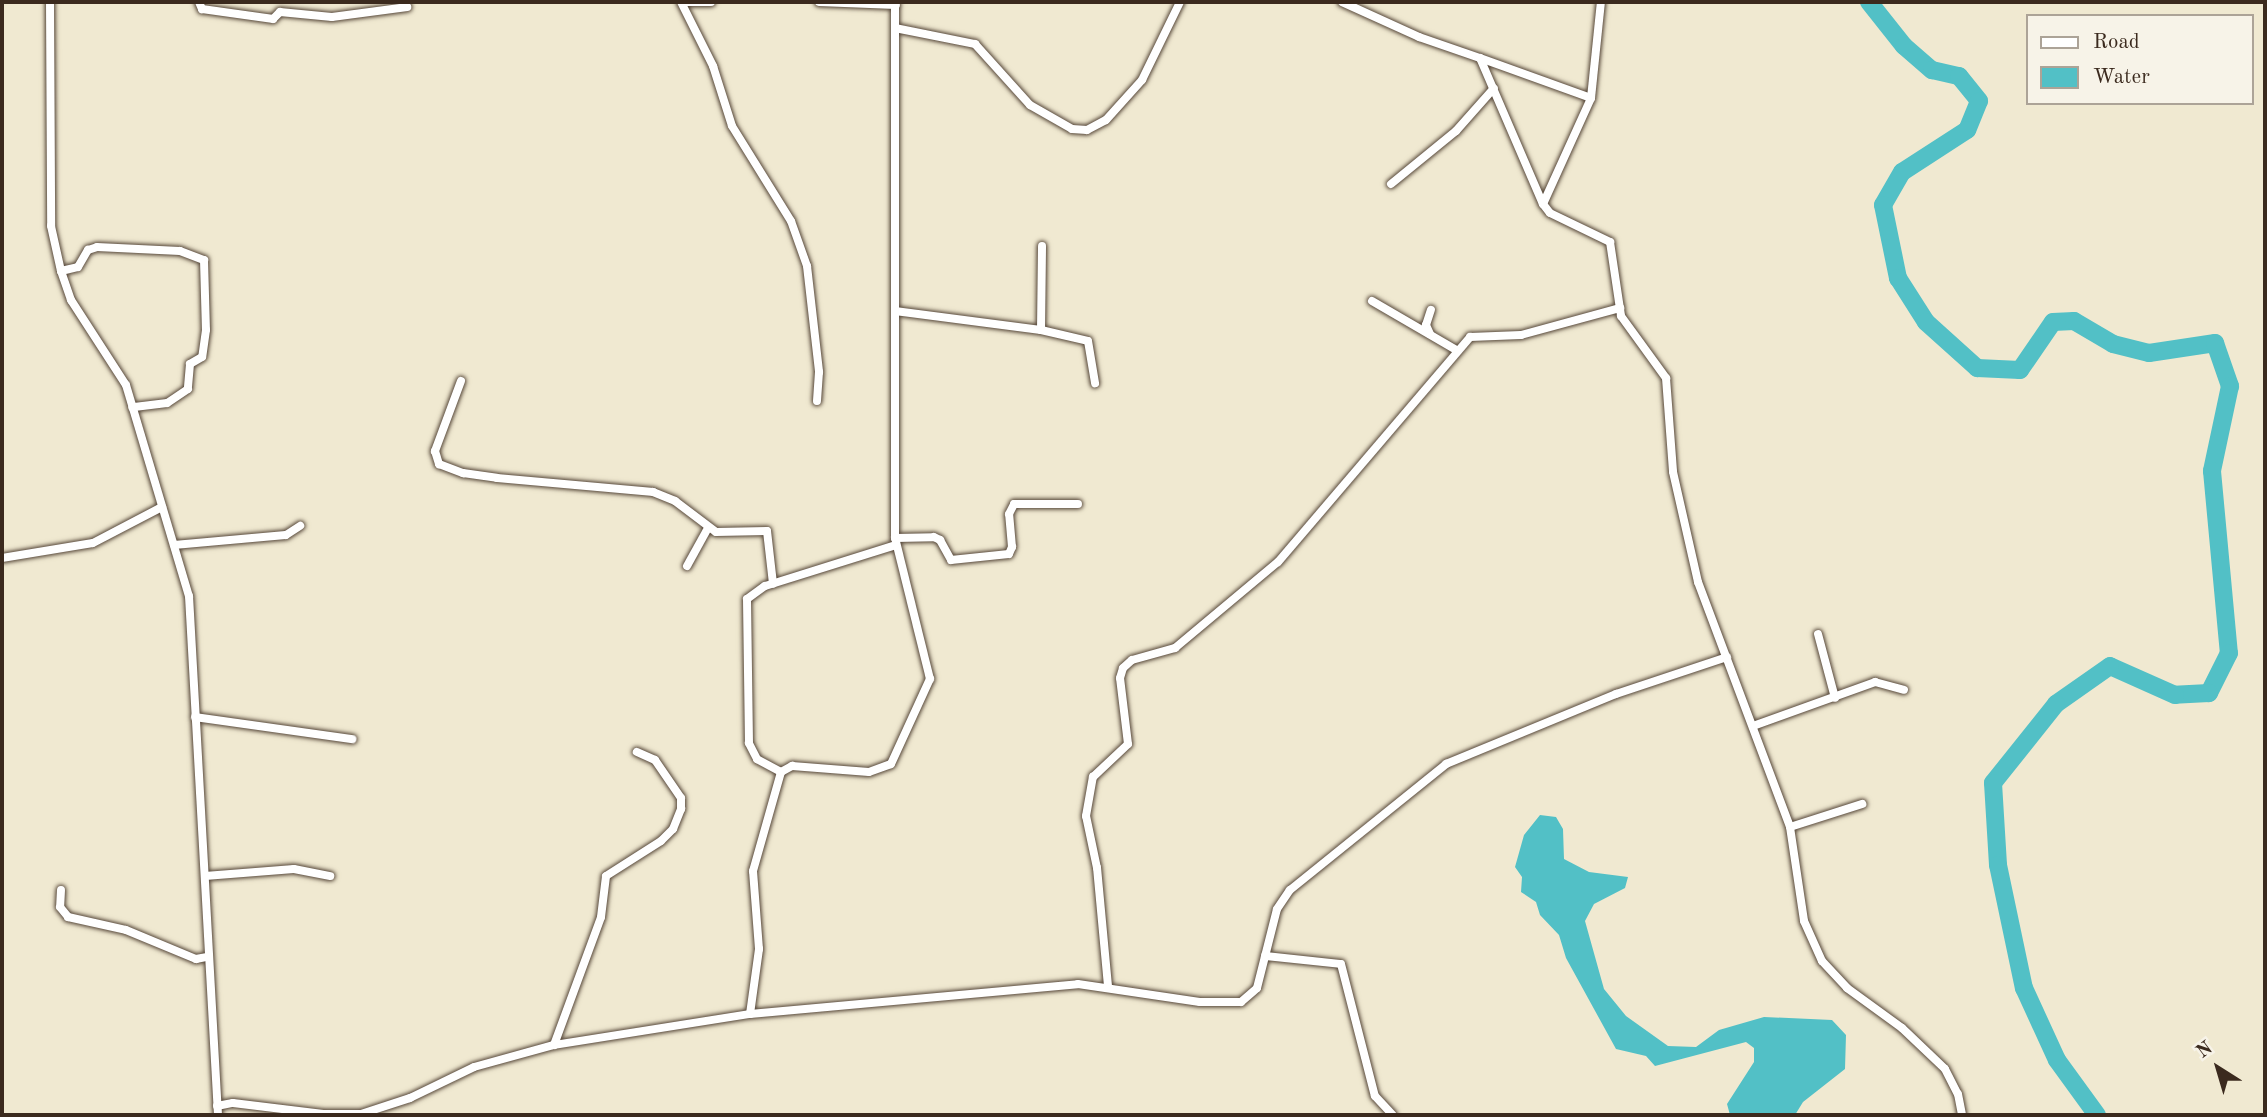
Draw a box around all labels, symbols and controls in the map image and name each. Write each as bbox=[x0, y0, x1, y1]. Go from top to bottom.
legend bbox=[2025, 14, 2253, 105]
text: Road bbox=[2093, 32, 2140, 53]
text: Water bbox=[2093, 67, 2150, 88]
north arrow bbox=[2183, 1033, 2253, 1103]
text: N bbox=[2194, 1039, 2217, 1063]

